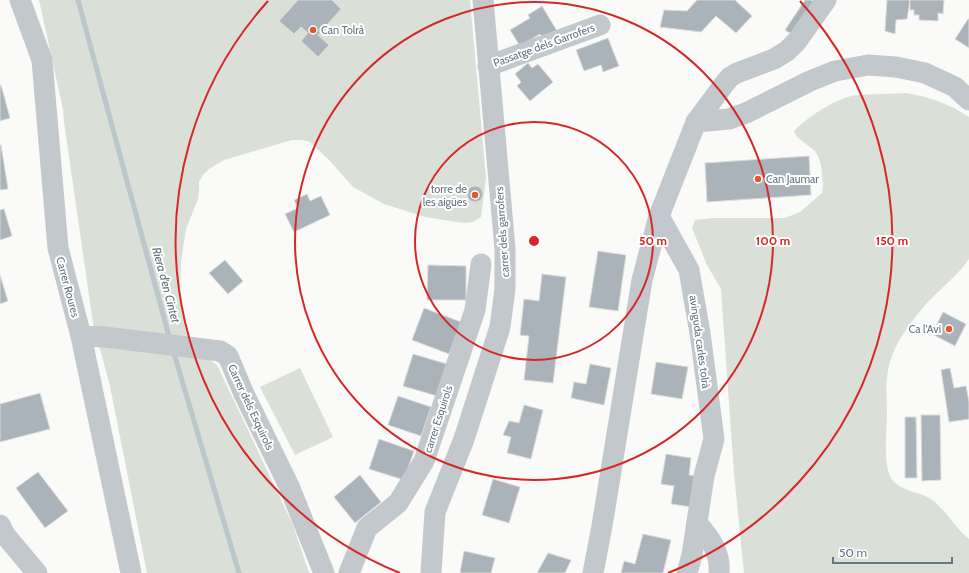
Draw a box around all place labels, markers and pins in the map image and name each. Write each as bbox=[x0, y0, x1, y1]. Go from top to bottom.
place label: Can Tolrà bbox=[321, 23, 365, 37]
marker: Can Tolrà bbox=[308, 25, 318, 35]
place label: Can Jaumar bbox=[766, 172, 819, 186]
marker: Can Jaumar bbox=[753, 174, 763, 184]
place label: torre de les aigües bbox=[423, 182, 467, 209]
marker: torre de les aigües bbox=[470, 190, 480, 200]
centre of rings bbox=[527, 234, 541, 248]
place label: Ca l'Avi bbox=[908, 322, 941, 336]
marker: Ca l'Avi bbox=[944, 324, 954, 334]

